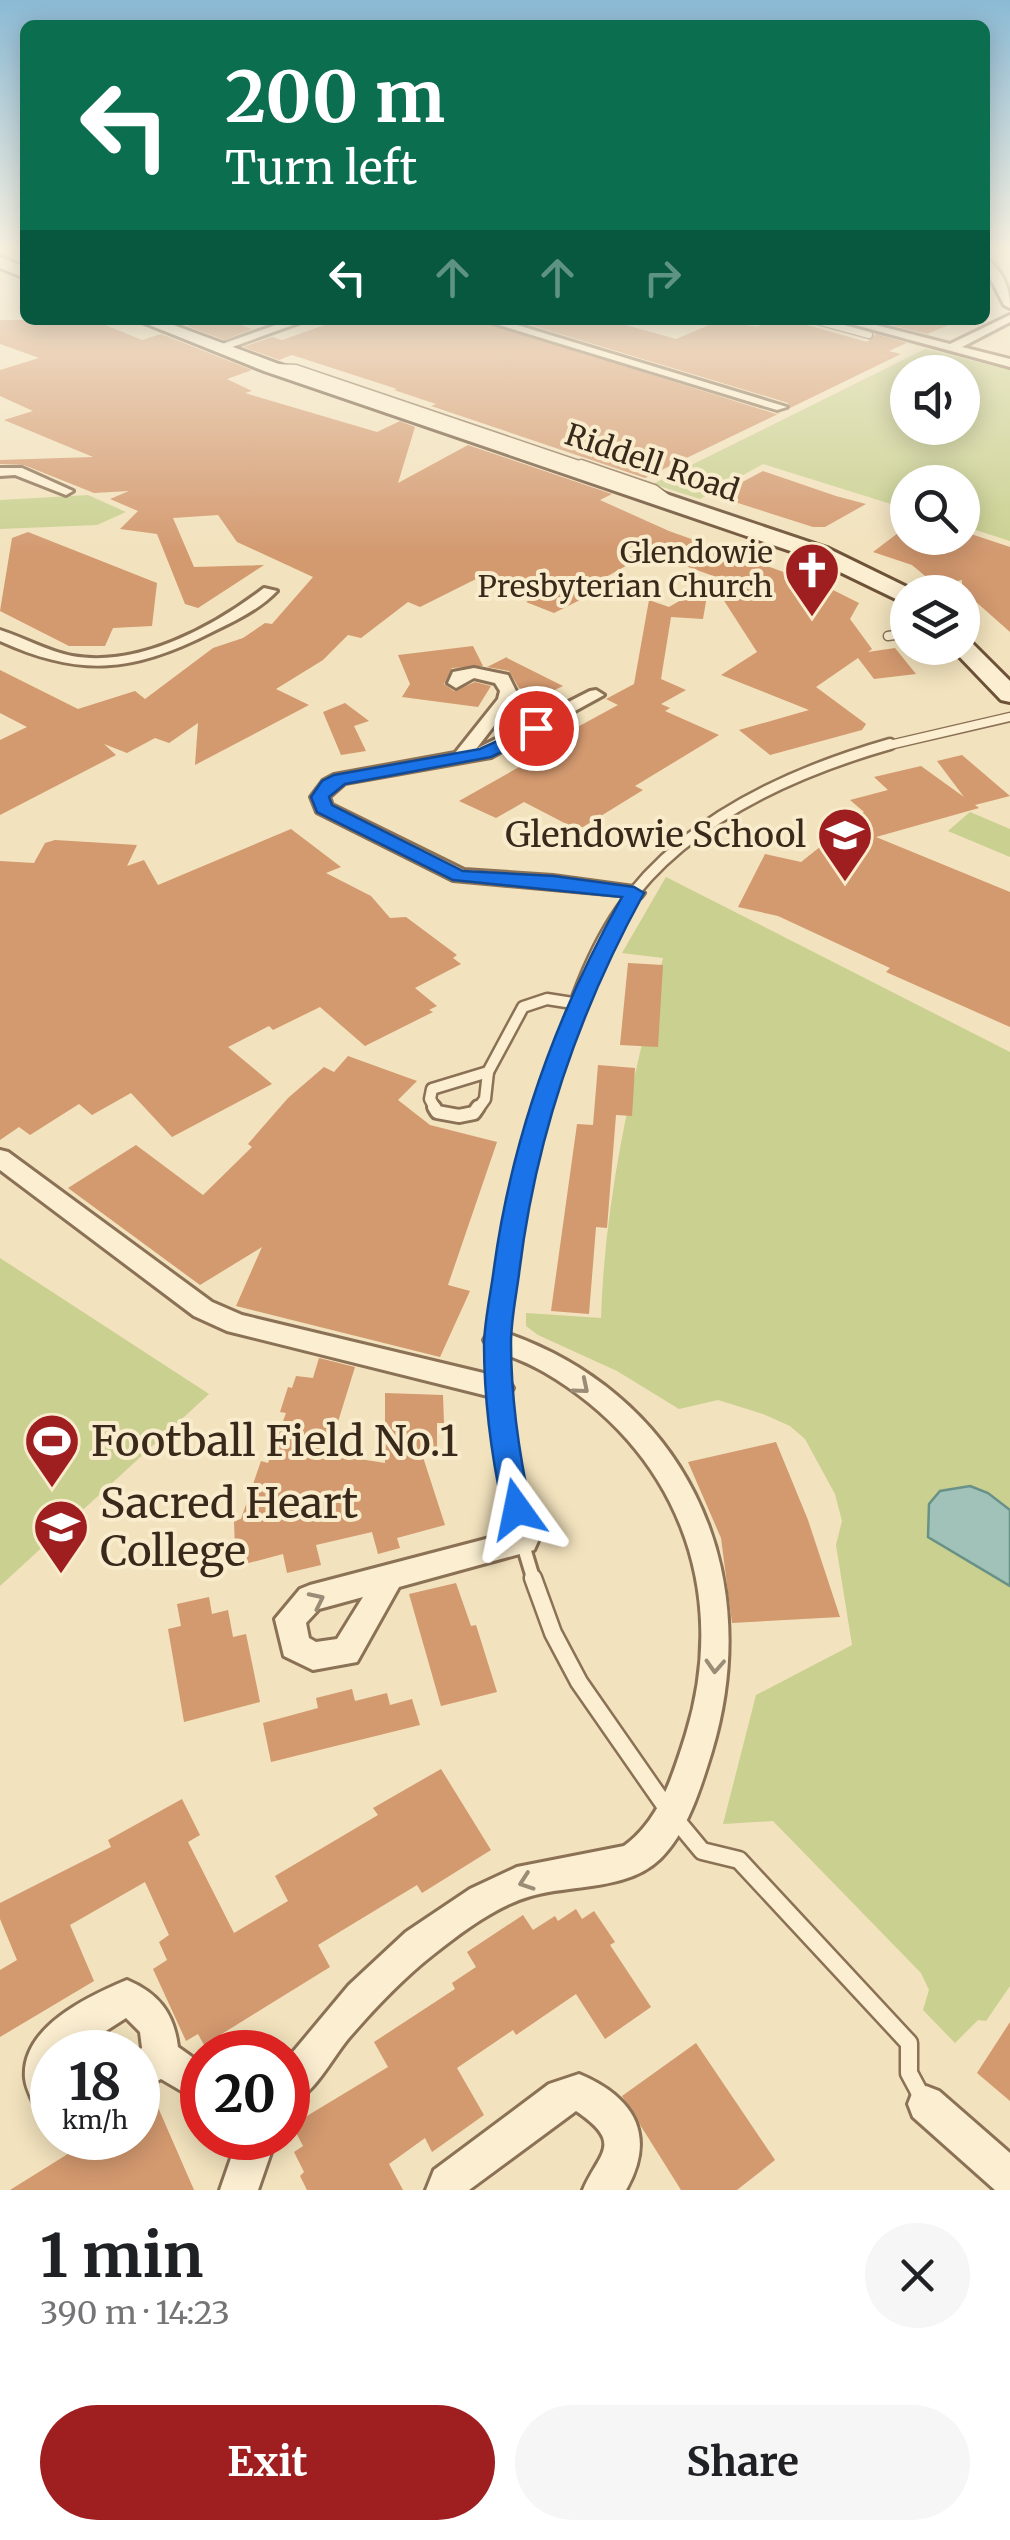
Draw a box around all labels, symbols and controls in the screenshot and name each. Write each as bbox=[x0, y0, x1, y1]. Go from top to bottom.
text: 200 m bbox=[225, 53, 445, 141]
icon: left bbox=[60, 60, 190, 190]
text: Turn left bbox=[225, 140, 417, 196]
icon: left bbox=[320, 250, 375, 305]
icon: ahead bbox=[425, 250, 480, 305]
icon: ahead bbox=[530, 250, 585, 305]
icon: right bbox=[635, 250, 690, 305]
map controls bbox=[890, 355, 980, 665]
button: sound bbox=[890, 355, 980, 445]
street label: Riddell Road bbox=[560, 415, 744, 510]
button: search bbox=[890, 465, 980, 555]
place label: Glendowie Presbyterian Church bbox=[478, 533, 773, 605]
church icon: Glendowie Presbyterian Church bbox=[782, 540, 842, 619]
button: layers bbox=[890, 575, 980, 665]
pin bbox=[494, 686, 579, 771]
icon: arrive bbox=[509, 701, 564, 756]
school or university icon: Glendowie School bbox=[815, 805, 875, 884]
place label: Glendowie School bbox=[505, 813, 806, 857]
one-way arrow bbox=[571, 1375, 589, 1393]
sports icon: Football Field No.1 bbox=[22, 1411, 82, 1490]
place label: Football Field No.1 bbox=[91, 1415, 458, 1467]
position arrow bbox=[465, 1457, 569, 1561]
place label: Sacred Heart College bbox=[100, 1477, 358, 1578]
school or university icon: Sacred Heart College bbox=[31, 1497, 91, 1576]
one-way arrow bbox=[307, 1592, 325, 1612]
one-way arrow bbox=[705, 1658, 726, 1674]
one-way arrow bbox=[518, 1870, 536, 1890]
speed limit sign: 20 bbox=[180, 2030, 310, 2160]
text: 18 bbox=[69, 2051, 121, 2114]
text: km/h bbox=[62, 2104, 128, 2136]
text: 1 min bbox=[40, 2218, 203, 2293]
button: close bbox=[865, 2223, 970, 2328]
text: 390 m · 14:23 bbox=[40, 2293, 230, 2333]
button: Exit bbox=[40, 2405, 495, 2520]
button: Share bbox=[515, 2405, 970, 2520]

